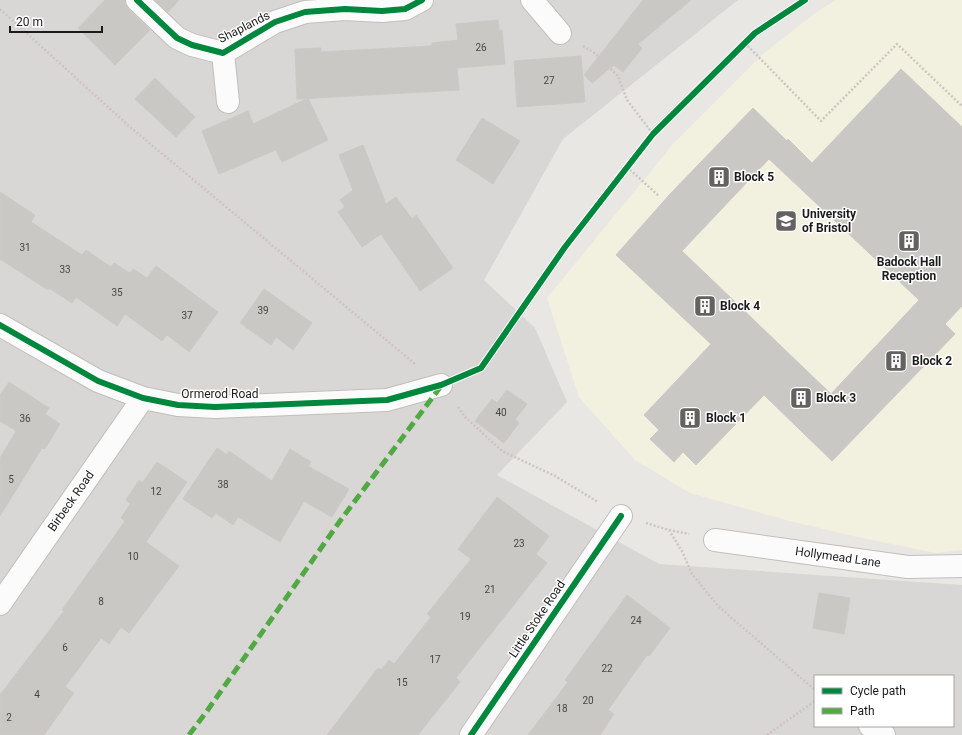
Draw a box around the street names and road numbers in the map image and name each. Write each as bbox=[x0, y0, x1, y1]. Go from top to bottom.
street label: Shaplands bbox=[216, 8, 272, 46]
street label: Ormerod Road bbox=[181, 387, 259, 401]
street label: Birbeck Road bbox=[45, 468, 97, 534]
street label: Hollymead Lane bbox=[794, 544, 882, 570]
street label: Little Stoke Road bbox=[506, 578, 568, 660]

